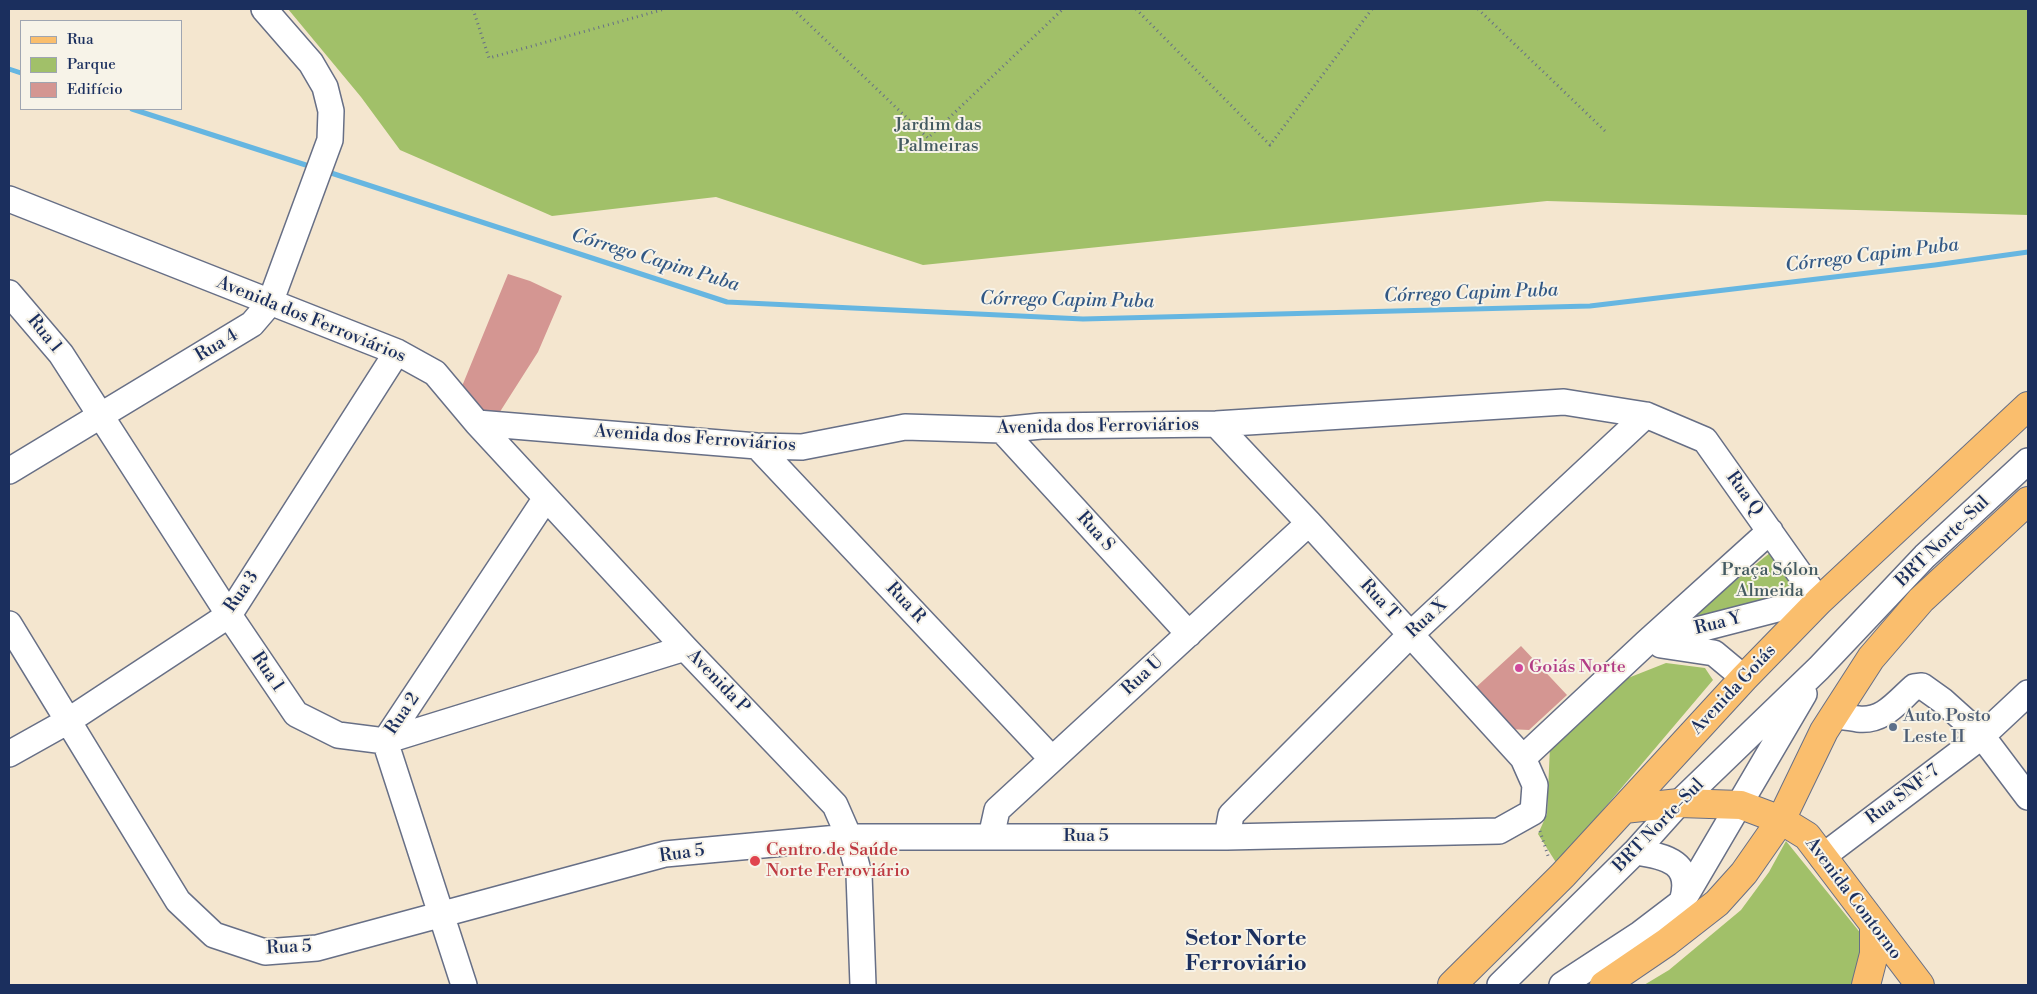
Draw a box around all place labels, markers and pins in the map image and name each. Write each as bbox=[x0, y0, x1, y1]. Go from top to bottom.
place label: Goiás Norte bbox=[1529, 657, 1626, 679]
marker: Goiás Norte bbox=[1513, 662, 1525, 674]
place label: Auto Posto Leste II bbox=[1903, 706, 1991, 749]
marker: Auto Posto Leste II bbox=[1887, 721, 1899, 733]
place label: Centro de Saúde Norte Ferroviário bbox=[766, 840, 910, 882]
marker: Centro de Saúde Norte Ferroviário bbox=[748, 854, 762, 868]

